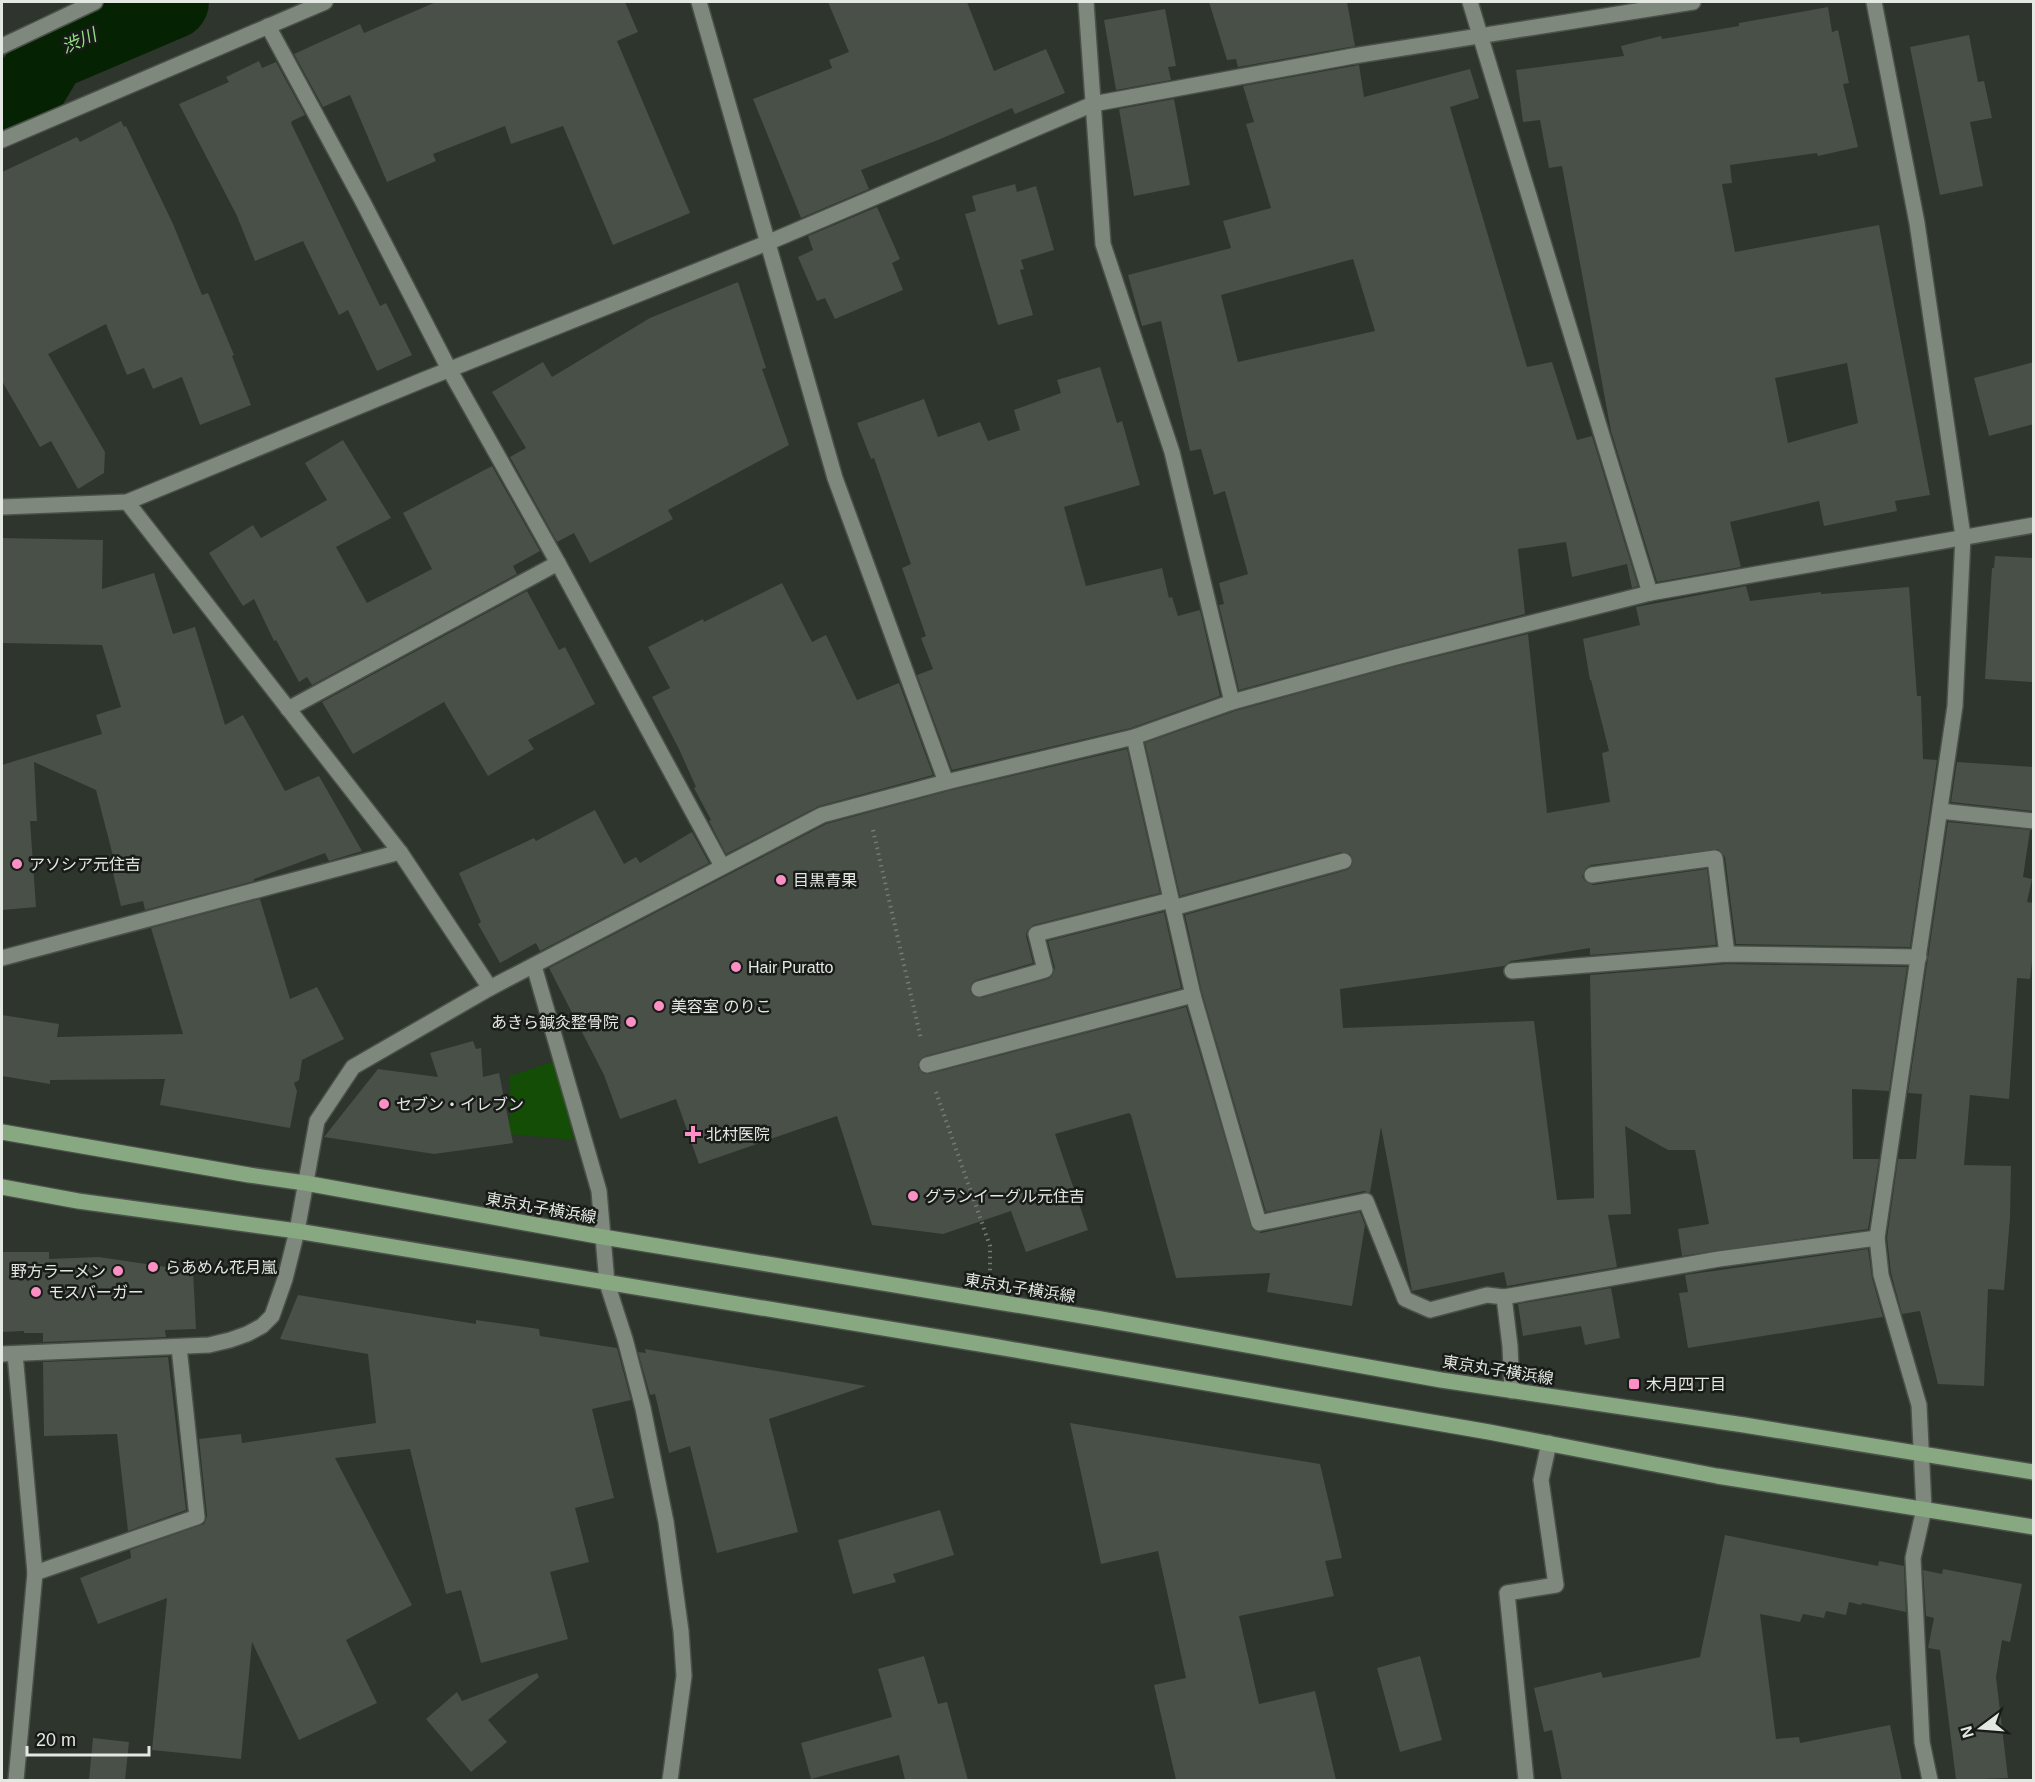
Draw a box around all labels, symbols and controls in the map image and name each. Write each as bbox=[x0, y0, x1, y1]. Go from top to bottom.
water label: 渋川 bbox=[59, 24, 101, 57]
place label: アソシア元住吉 bbox=[29, 856, 141, 873]
marker: アソシア元住吉 bbox=[10, 857, 24, 871]
place label: 目黒青果 bbox=[793, 872, 857, 889]
marker: 目黒青果 bbox=[774, 873, 788, 887]
place label: Hair Puratto bbox=[748, 959, 833, 976]
marker: Hair Puratto bbox=[729, 960, 743, 974]
place label: 美容室 のりこ bbox=[671, 998, 771, 1015]
marker: 美容室 のりこ bbox=[652, 999, 666, 1013]
place label: あきら鍼灸整骨院 bbox=[491, 1014, 619, 1031]
marker: あきら鍼灸整骨院 bbox=[624, 1015, 638, 1029]
place label: セブン・イレブン bbox=[396, 1096, 524, 1113]
marker: セブン・イレブン bbox=[377, 1097, 391, 1111]
marker: 北村医院 bbox=[684, 1125, 702, 1143]
place label: 北村医院 bbox=[706, 1126, 770, 1143]
place label: グランイーグル元住吉 bbox=[925, 1188, 1085, 1205]
marker: グランイーグル元住吉 bbox=[906, 1189, 920, 1203]
street label: 東京丸子横浜線 bbox=[484, 1190, 598, 1226]
place label: らあめん花月嵐 bbox=[165, 1259, 277, 1276]
marker: らあめん花月嵐 bbox=[146, 1260, 160, 1274]
place label: 野方ラーメン bbox=[11, 1263, 106, 1280]
marker: 野方ラーメン bbox=[111, 1264, 125, 1278]
street label: 東京丸子横浜線 bbox=[963, 1271, 1077, 1305]
place label: モスバーガー bbox=[48, 1284, 144, 1301]
marker: モスバーガー bbox=[29, 1285, 43, 1299]
street label: 東京丸子横浜線 bbox=[1441, 1353, 1555, 1387]
place label: 木月四丁目 bbox=[1646, 1376, 1726, 1393]
marker: 木月四丁目 bbox=[1627, 1377, 1641, 1391]
north arrow bbox=[1951, 1698, 2011, 1758]
scale bar bbox=[27, 1719, 148, 1757]
text: N bbox=[1957, 1724, 1977, 1740]
text: 20 m bbox=[36, 1730, 76, 1750]

